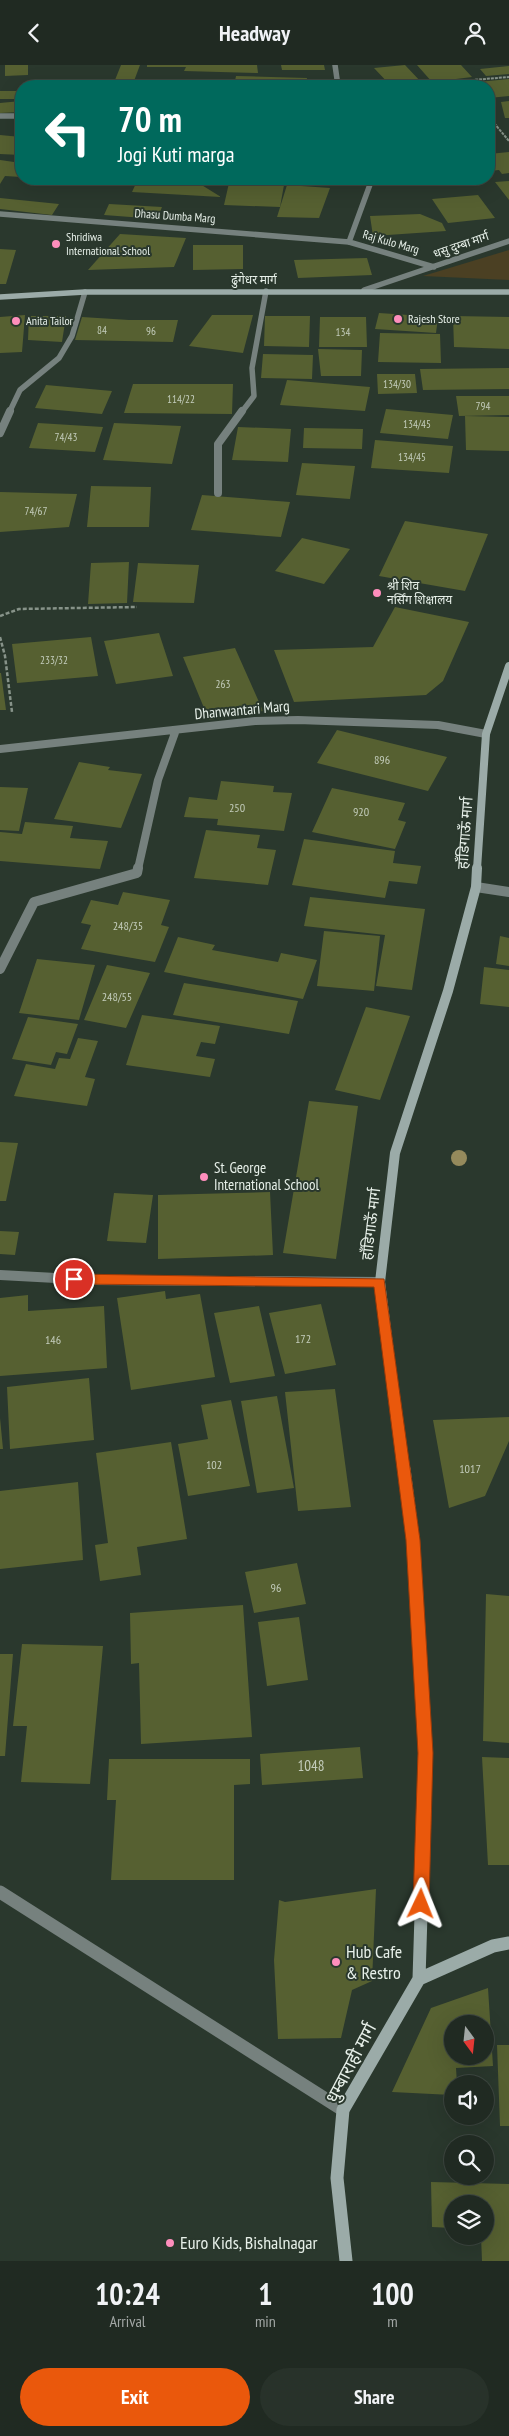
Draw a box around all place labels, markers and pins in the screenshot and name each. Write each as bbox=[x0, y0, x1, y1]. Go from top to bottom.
place label: Shridiwa International School bbox=[66, 229, 150, 258]
marker: Shridiwa International School bbox=[50, 238, 62, 250]
place label: Rajesh Store bbox=[408, 311, 460, 326]
place label: Anita Tailor bbox=[26, 313, 74, 328]
marker: Rajesh Store bbox=[392, 313, 404, 325]
marker: Anita Tailor bbox=[10, 315, 22, 327]
place label: श्री शिव नर्सिंग शिक्षालय bbox=[387, 578, 453, 607]
marker: श्री शिव नर्सिंग शिक्षालय bbox=[371, 587, 383, 599]
place label: St. George International School bbox=[214, 1158, 319, 1194]
marker: St. George International School bbox=[198, 1171, 210, 1183]
pin bbox=[53, 1258, 95, 1300]
place label: Hub Cafe & Restro bbox=[346, 1940, 402, 1984]
marker: Hub Cafe & Restro bbox=[330, 1956, 342, 1968]
place label: Euro Kids, Bishalnagar bbox=[180, 2231, 318, 2254]
marker: Euro Kids, Bishalnagar bbox=[164, 2237, 176, 2249]

